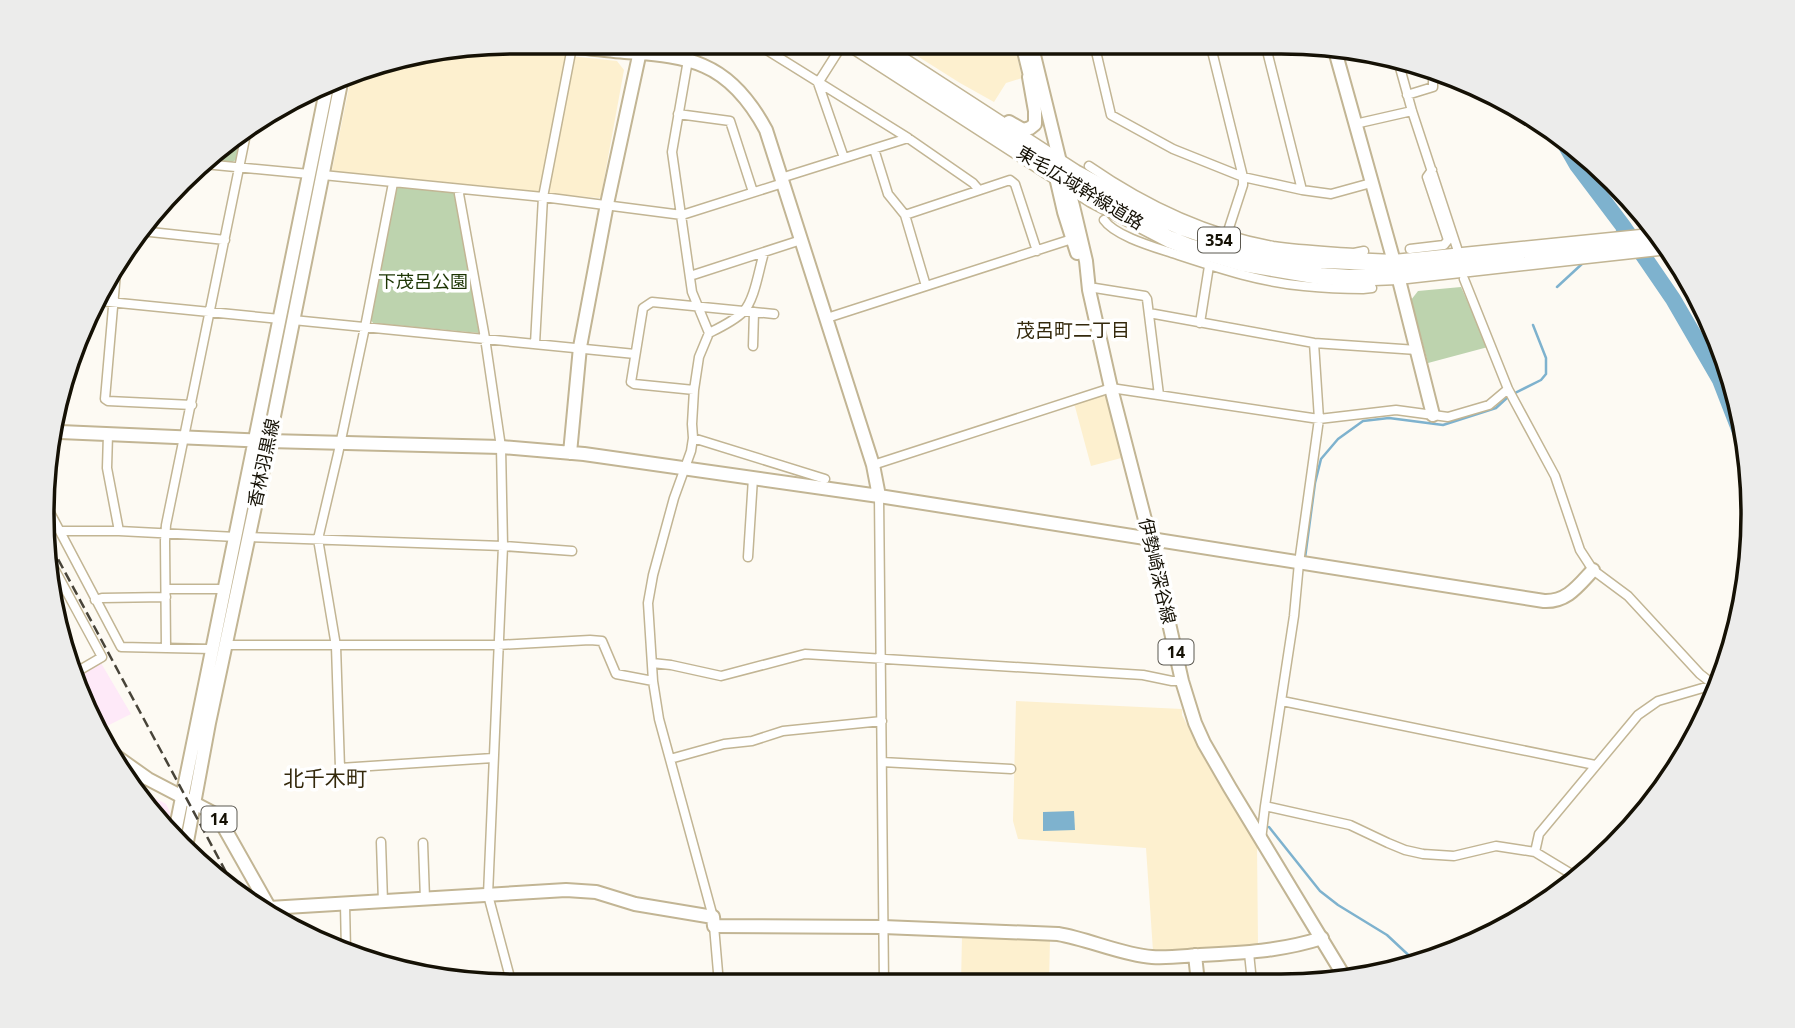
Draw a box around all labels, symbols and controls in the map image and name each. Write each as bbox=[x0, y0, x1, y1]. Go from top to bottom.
street label: 東毛広域幹線道路 bbox=[1013, 140, 1148, 235]
road number: 354 bbox=[1198, 228, 1240, 252]
park label: 下茂呂公園 bbox=[378, 269, 468, 293]
district label: 茂呂町二丁目 bbox=[1016, 317, 1130, 343]
street label: 香林羽黒線 bbox=[242, 416, 284, 509]
street label: 伊勢崎深谷線 bbox=[1134, 515, 1182, 626]
road number: 14 bbox=[1158, 639, 1194, 664]
district label: 北千木町 bbox=[283, 764, 367, 792]
road number: 14 bbox=[202, 806, 236, 832]

